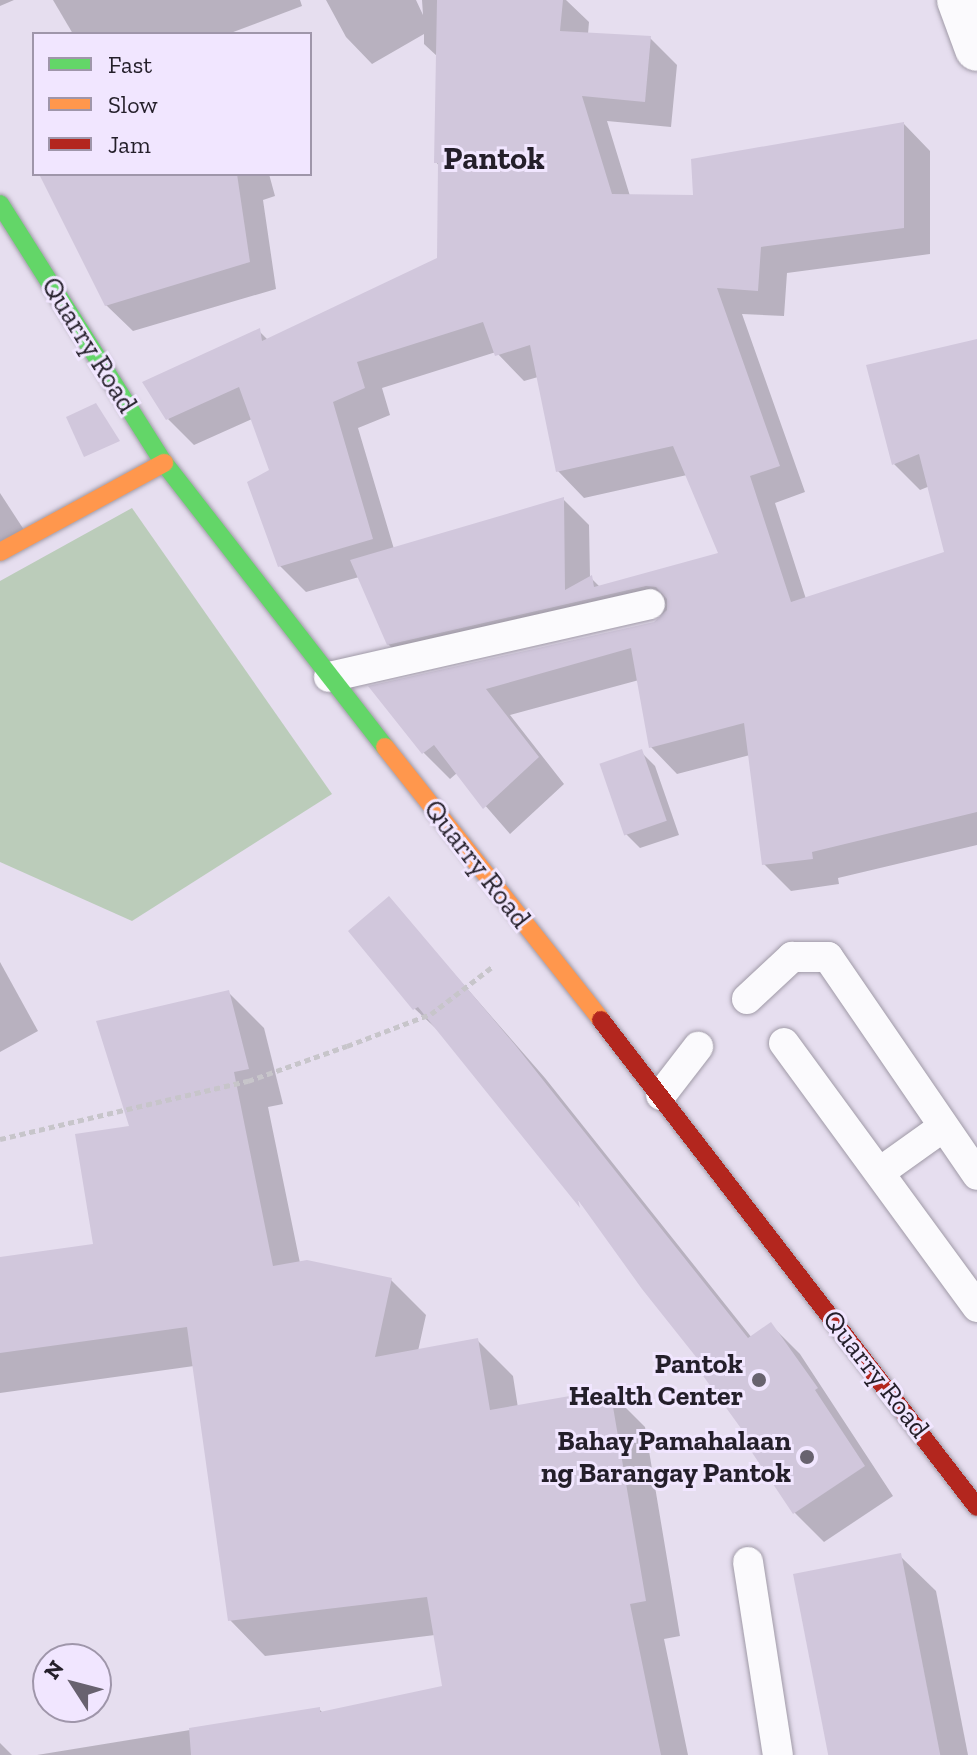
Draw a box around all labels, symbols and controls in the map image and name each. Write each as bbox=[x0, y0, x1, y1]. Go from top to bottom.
legend bbox=[32, 32, 312, 176]
text: Fast bbox=[108, 50, 152, 79]
text: Slow bbox=[108, 90, 158, 119]
text: Jam bbox=[108, 130, 151, 159]
district label: Pantok bbox=[443, 139, 545, 177]
street label: Quarry Road bbox=[34, 271, 144, 419]
street label: Quarry Road bbox=[416, 793, 538, 935]
street label: Quarry Road bbox=[815, 1303, 937, 1445]
place label: Pantok Health Center bbox=[569, 1347, 743, 1413]
marker: Pantok Health Center bbox=[750, 1371, 768, 1389]
place label: Bahay Pamahalaan ng Barangay Pantok bbox=[540, 1424, 791, 1490]
marker: Bahay Pamahalaan ng Barangay Pantok bbox=[798, 1448, 816, 1466]
north arrow bbox=[32, 1643, 112, 1723]
text: N bbox=[38, 1655, 70, 1684]

